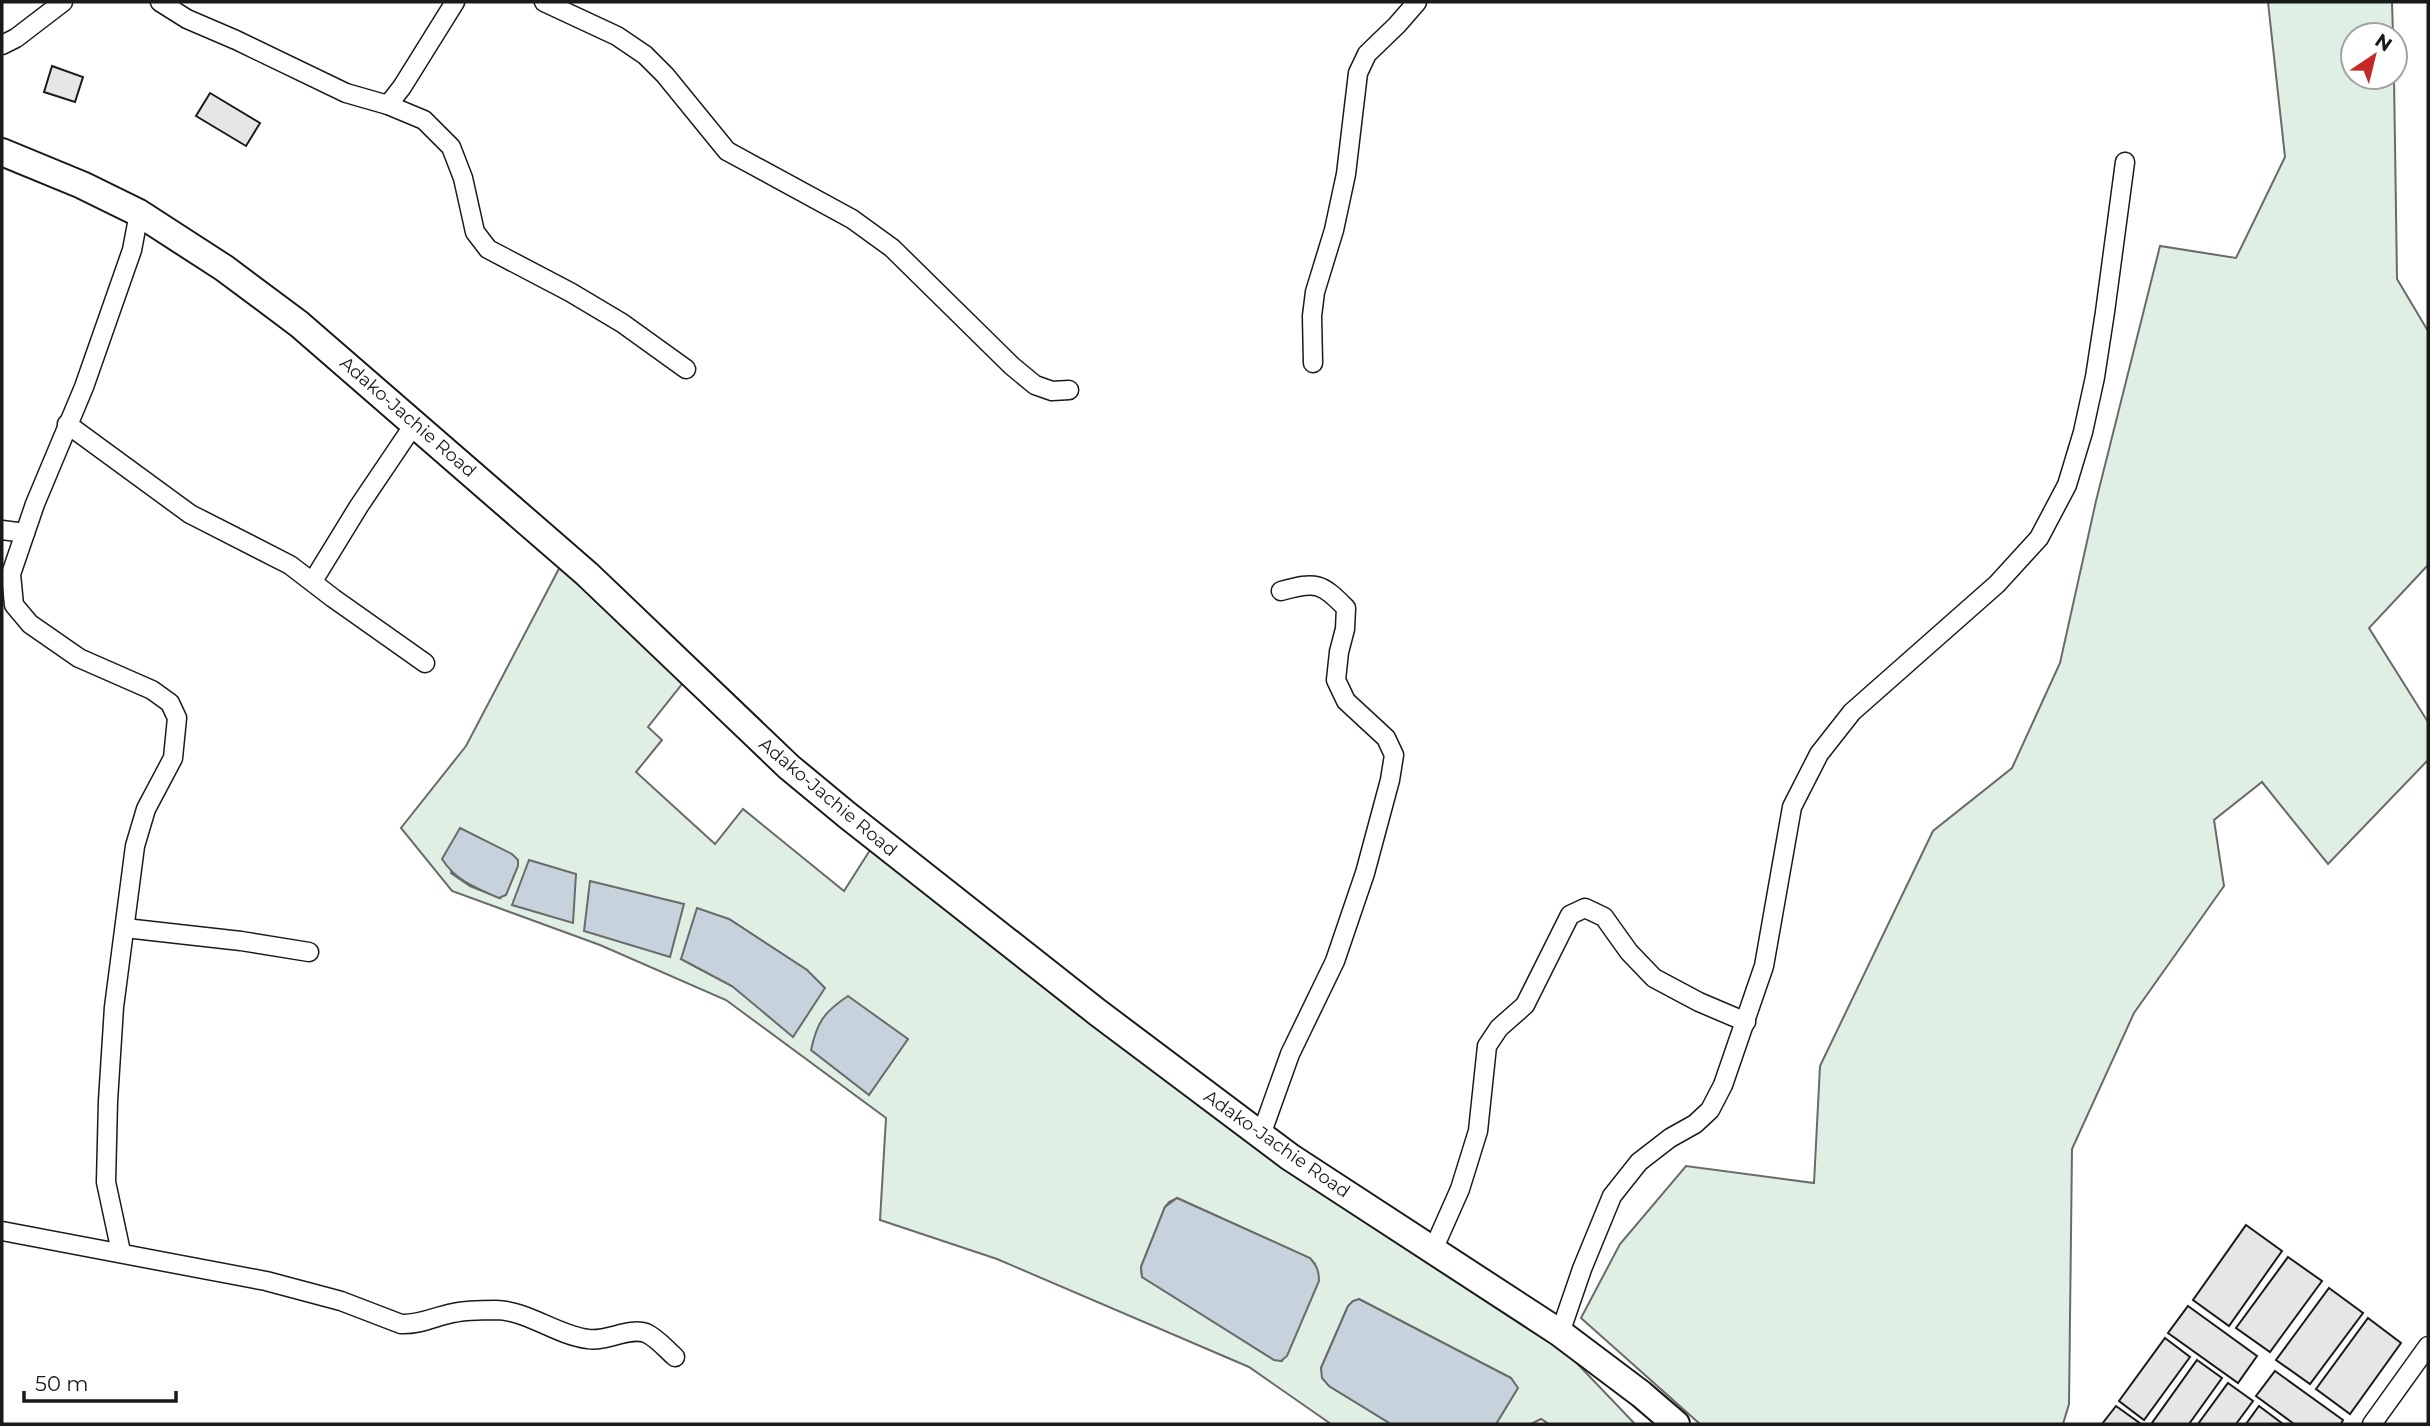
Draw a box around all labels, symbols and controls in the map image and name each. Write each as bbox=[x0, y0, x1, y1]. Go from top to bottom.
north arrow bbox=[2339, 21, 2409, 91]
text: N bbox=[2371, 29, 2396, 56]
street label: Adako-Jachie Road bbox=[335, 352, 481, 482]
street label: Adako-Jachie Road bbox=[755, 733, 901, 861]
street label: Adako-Jachie Road bbox=[1200, 1085, 1354, 1203]
scale bar bbox=[24, 1360, 177, 1404]
text: 50 m bbox=[35, 1371, 89, 1396]

